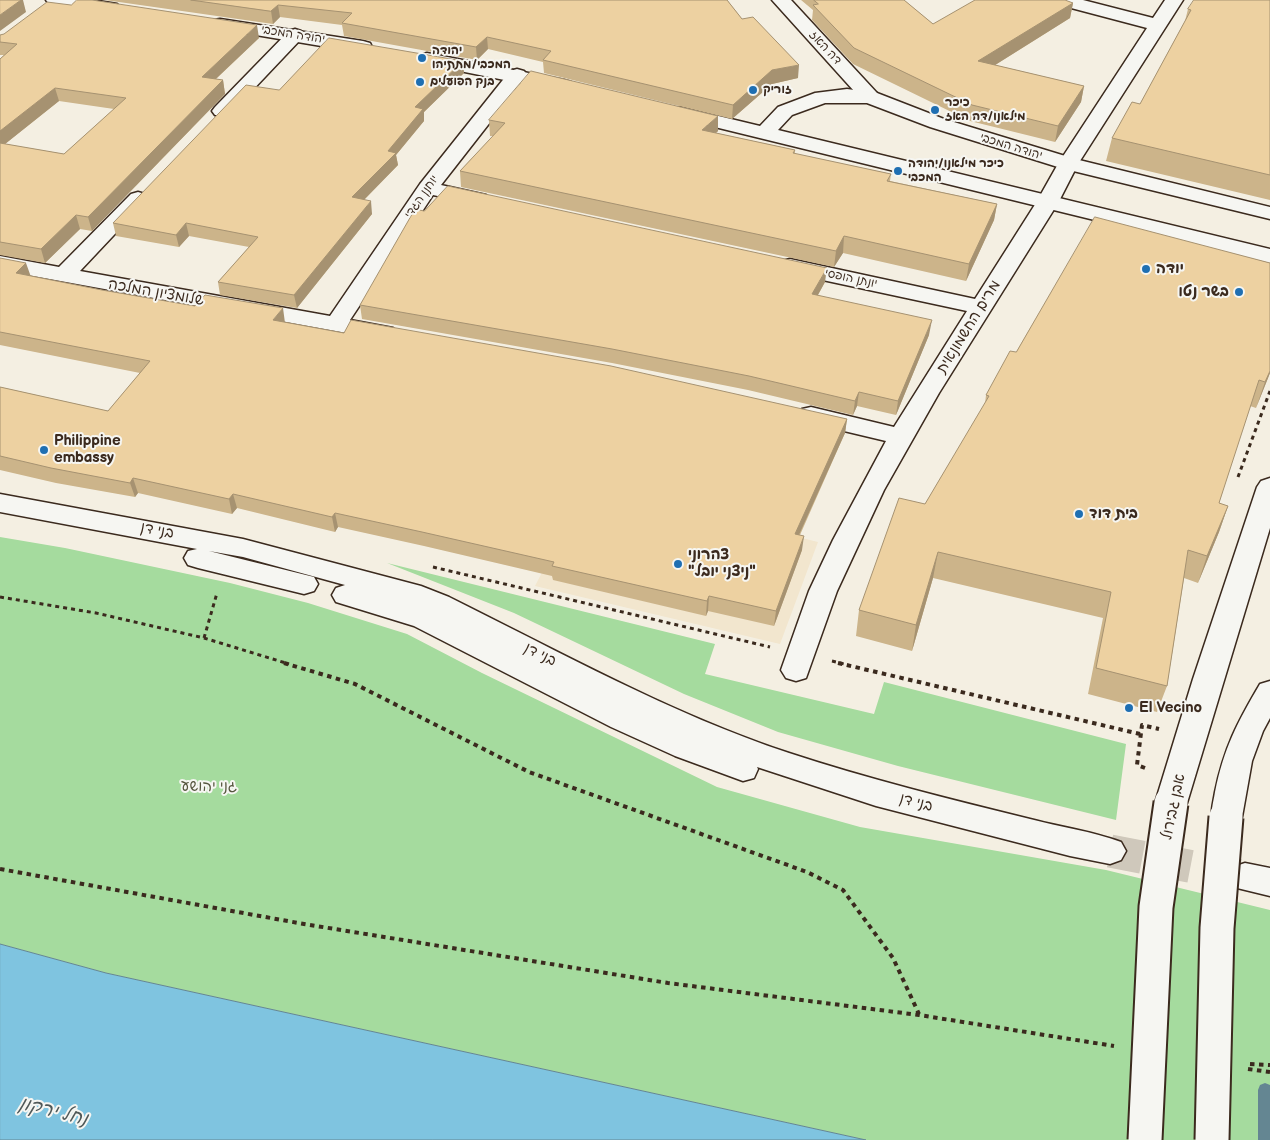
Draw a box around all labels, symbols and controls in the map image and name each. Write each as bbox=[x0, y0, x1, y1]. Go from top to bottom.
street label: יהודה המכבי bbox=[260, 23, 326, 47]
street label: דה האז bbox=[806, 28, 844, 68]
place label: יהודה המכבי/מתתיהו bbox=[432, 44, 511, 72]
marker: יהודה המכבי/מתתיהו bbox=[416, 52, 428, 64]
place label: בנק הפועלים bbox=[430, 75, 495, 89]
marker: בנק הפועלים bbox=[414, 76, 426, 88]
place label: זוריק bbox=[763, 83, 792, 97]
marker: זוריק bbox=[747, 84, 759, 96]
place label: כיכר מילאנו/דה האז bbox=[945, 96, 1025, 124]
marker: כיכר מילאנו/דה האז bbox=[929, 104, 941, 116]
street label: יהודה המכבי bbox=[978, 131, 1044, 163]
place label: כיכר מילאנו/יהודה המכבי bbox=[908, 157, 1004, 185]
marker: כיכר מילאנו/יהודה המכבי bbox=[892, 165, 904, 177]
street label: יוחנן הגדי bbox=[402, 173, 442, 221]
place label: יודה bbox=[1156, 260, 1184, 278]
marker: יודה bbox=[1140, 263, 1152, 275]
street label: יונתן הופסי bbox=[823, 266, 879, 292]
street label: שלומציון המלכה bbox=[107, 276, 205, 310]
street label: מרים החשמונאית bbox=[933, 277, 1005, 377]
place label: בשר נטו bbox=[1178, 283, 1229, 301]
marker: בשר נטו bbox=[1233, 286, 1245, 298]
place label: Philippine embassy bbox=[54, 432, 121, 467]
marker: Philippine embassy bbox=[38, 444, 50, 456]
place label: בית דוד bbox=[1089, 505, 1138, 523]
marker: בית דוד bbox=[1073, 508, 1085, 520]
street label: בני דן bbox=[139, 519, 175, 543]
place label: צהרוני "ניצני יובל" bbox=[688, 546, 756, 581]
marker: צהרוני "ניצני יובל" bbox=[672, 558, 684, 570]
street label: בני דן bbox=[521, 639, 559, 671]
place label: El Vecino bbox=[1139, 699, 1202, 717]
marker: El Vecino bbox=[1123, 702, 1135, 714]
street label: אבן גבירול bbox=[1158, 772, 1190, 842]
park label: גני יהושע bbox=[181, 778, 237, 796]
street label: בני דן bbox=[897, 790, 935, 816]
water label: נחל ירקון bbox=[16, 1092, 90, 1132]

